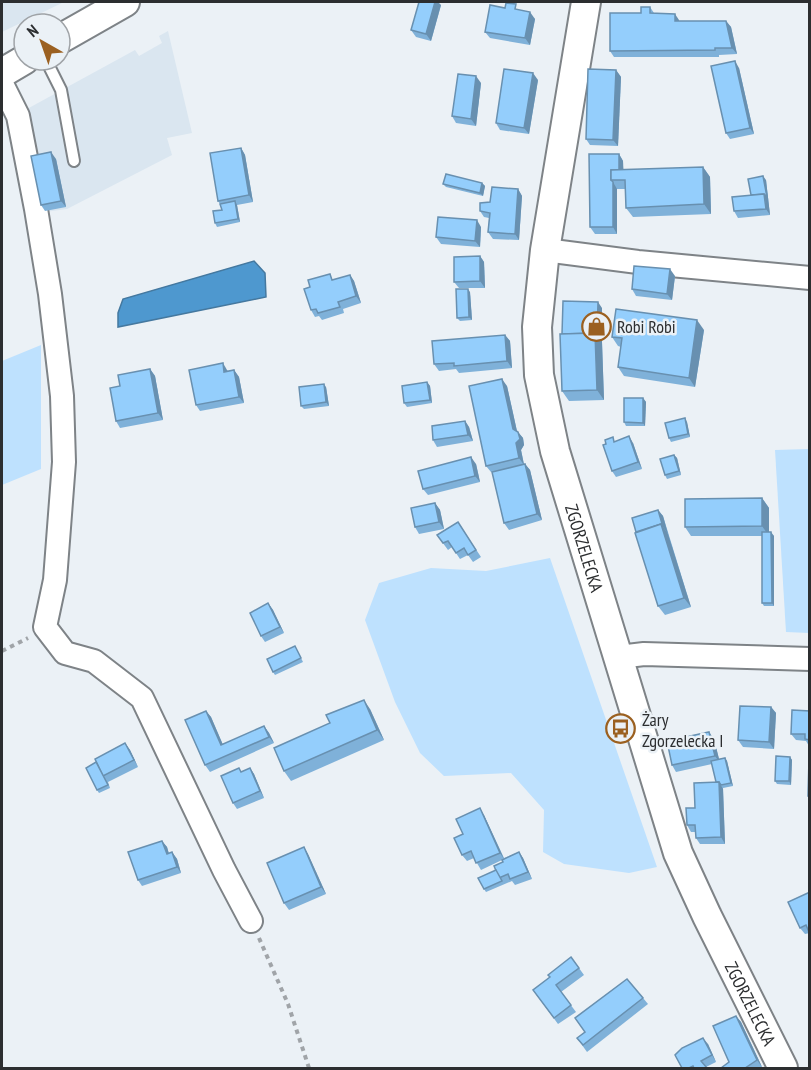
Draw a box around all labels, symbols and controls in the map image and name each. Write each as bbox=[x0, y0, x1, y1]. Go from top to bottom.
north arrow bbox=[12, 12, 72, 72]
text: N bbox=[23, 20, 42, 41]
shop icon: Robi Robi bbox=[580, 310, 612, 342]
place label: Robi Robi bbox=[617, 315, 676, 338]
street label: ZGORZELECKA bbox=[560, 501, 609, 595]
place label: Żary Zgorzelecka I bbox=[642, 708, 723, 752]
bus stop icon: Żary Zgorzelecka I bbox=[605, 713, 637, 745]
street label: ZGORZELECKA bbox=[720, 958, 782, 1050]

